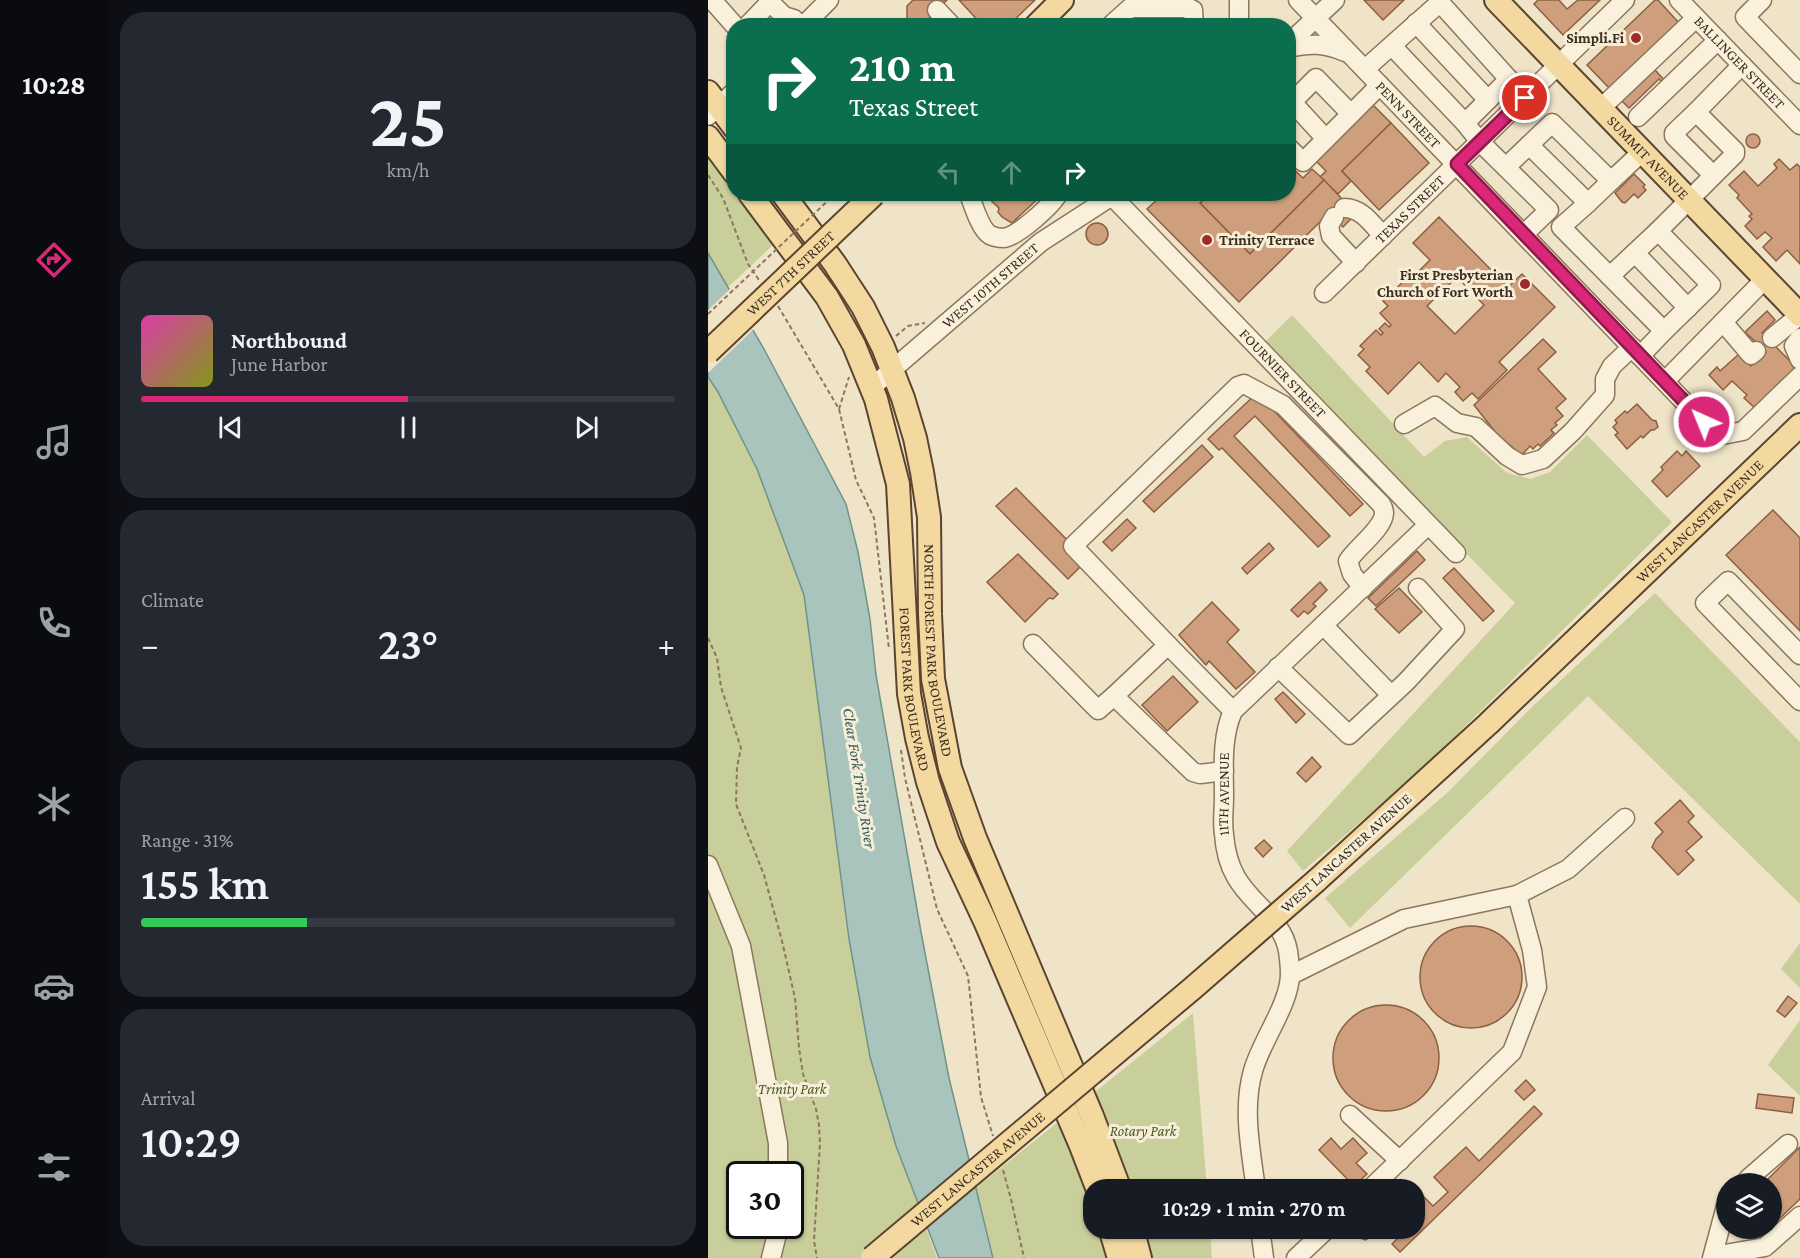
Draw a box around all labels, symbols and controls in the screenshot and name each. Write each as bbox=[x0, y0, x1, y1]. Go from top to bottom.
street label: BALLINGER STREET bbox=[1691, 13, 1788, 112]
place label: Simpli.Fi bbox=[1566, 30, 1625, 46]
marker: Simpli.Fi bbox=[1629, 31, 1643, 45]
icon: right bbox=[750, 42, 828, 120]
text: 210 m bbox=[849, 43, 955, 90]
text: 10:28 bbox=[22, 70, 86, 100]
pin bbox=[1499, 72, 1550, 123]
text: 25 bbox=[369, 76, 447, 163]
street label: PENN STREET bbox=[1373, 78, 1444, 151]
icon: arrive bbox=[1508, 81, 1541, 114]
text: Texas Street bbox=[849, 92, 978, 122]
street label: SUMMIT AVENUE bbox=[1604, 112, 1692, 203]
icon: left bbox=[932, 156, 965, 189]
icon: ahead bbox=[995, 156, 1028, 189]
icon: right bbox=[1058, 156, 1091, 189]
text: km/h bbox=[386, 159, 430, 181]
street label: TEXAS STREET bbox=[1372, 172, 1448, 247]
street label: WEST 7TH STREET bbox=[743, 228, 838, 319]
place label: Trinity Terrace bbox=[1219, 232, 1315, 248]
marker: Trinity Terrace bbox=[1200, 233, 1214, 247]
icon: directions bbox=[33, 239, 75, 281]
street label: WEST 10TH STREET bbox=[939, 240, 1042, 331]
place label: First Presbyterian Church of Fort Worth bbox=[1377, 267, 1513, 300]
marker: First Presbyterian Church of Fort Worth bbox=[1518, 277, 1532, 291]
street label: FOURNIER STREET bbox=[1236, 326, 1329, 421]
text: Northbound bbox=[231, 328, 347, 353]
text: June Harbor bbox=[231, 353, 328, 375]
position arrow bbox=[1672, 390, 1736, 454]
icon: previous bbox=[214, 411, 247, 444]
icon: pause bbox=[392, 411, 425, 444]
icon: next bbox=[570, 411, 603, 444]
icon: music bbox=[33, 421, 75, 463]
street label: WEST LANCASTER AVENUE bbox=[1633, 457, 1767, 586]
street label: NORTH FOREST PARK BOULEVARD bbox=[921, 544, 956, 758]
text: Climate bbox=[141, 589, 204, 611]
icon: phone bbox=[33, 602, 75, 644]
street label: FOREST PARK BOULEVARD bbox=[896, 607, 933, 773]
text: 23° bbox=[378, 619, 438, 669]
text: − bbox=[141, 626, 158, 663]
text: + bbox=[658, 626, 675, 663]
water label: Clear Fork Trinity River bbox=[839, 707, 879, 850]
street label: 11TH AVENUE bbox=[1215, 752, 1232, 837]
icon: climate bbox=[33, 783, 75, 825]
street label: WEST LANCASTER AVENUE bbox=[1277, 790, 1415, 916]
text: Range · 31% bbox=[141, 829, 234, 851]
text: 155 km bbox=[141, 859, 269, 909]
icon: car bbox=[33, 965, 75, 1007]
park label: Trinity Park bbox=[758, 1081, 828, 1098]
text: Arrival bbox=[141, 1087, 195, 1109]
street label: WEST LANCASTER AVENUE bbox=[907, 1108, 1048, 1230]
text: 10:29 bbox=[141, 1117, 242, 1167]
park label: Rotary Park bbox=[1110, 1123, 1178, 1140]
icon: filters bbox=[33, 1146, 75, 1188]
speed limit sign: 30 bbox=[726, 1161, 804, 1239]
map controls bbox=[1716, 1173, 1782, 1239]
button: layers bbox=[1716, 1173, 1782, 1239]
text: 10:29 · 1 min · 270 m bbox=[1163, 1196, 1345, 1221]

